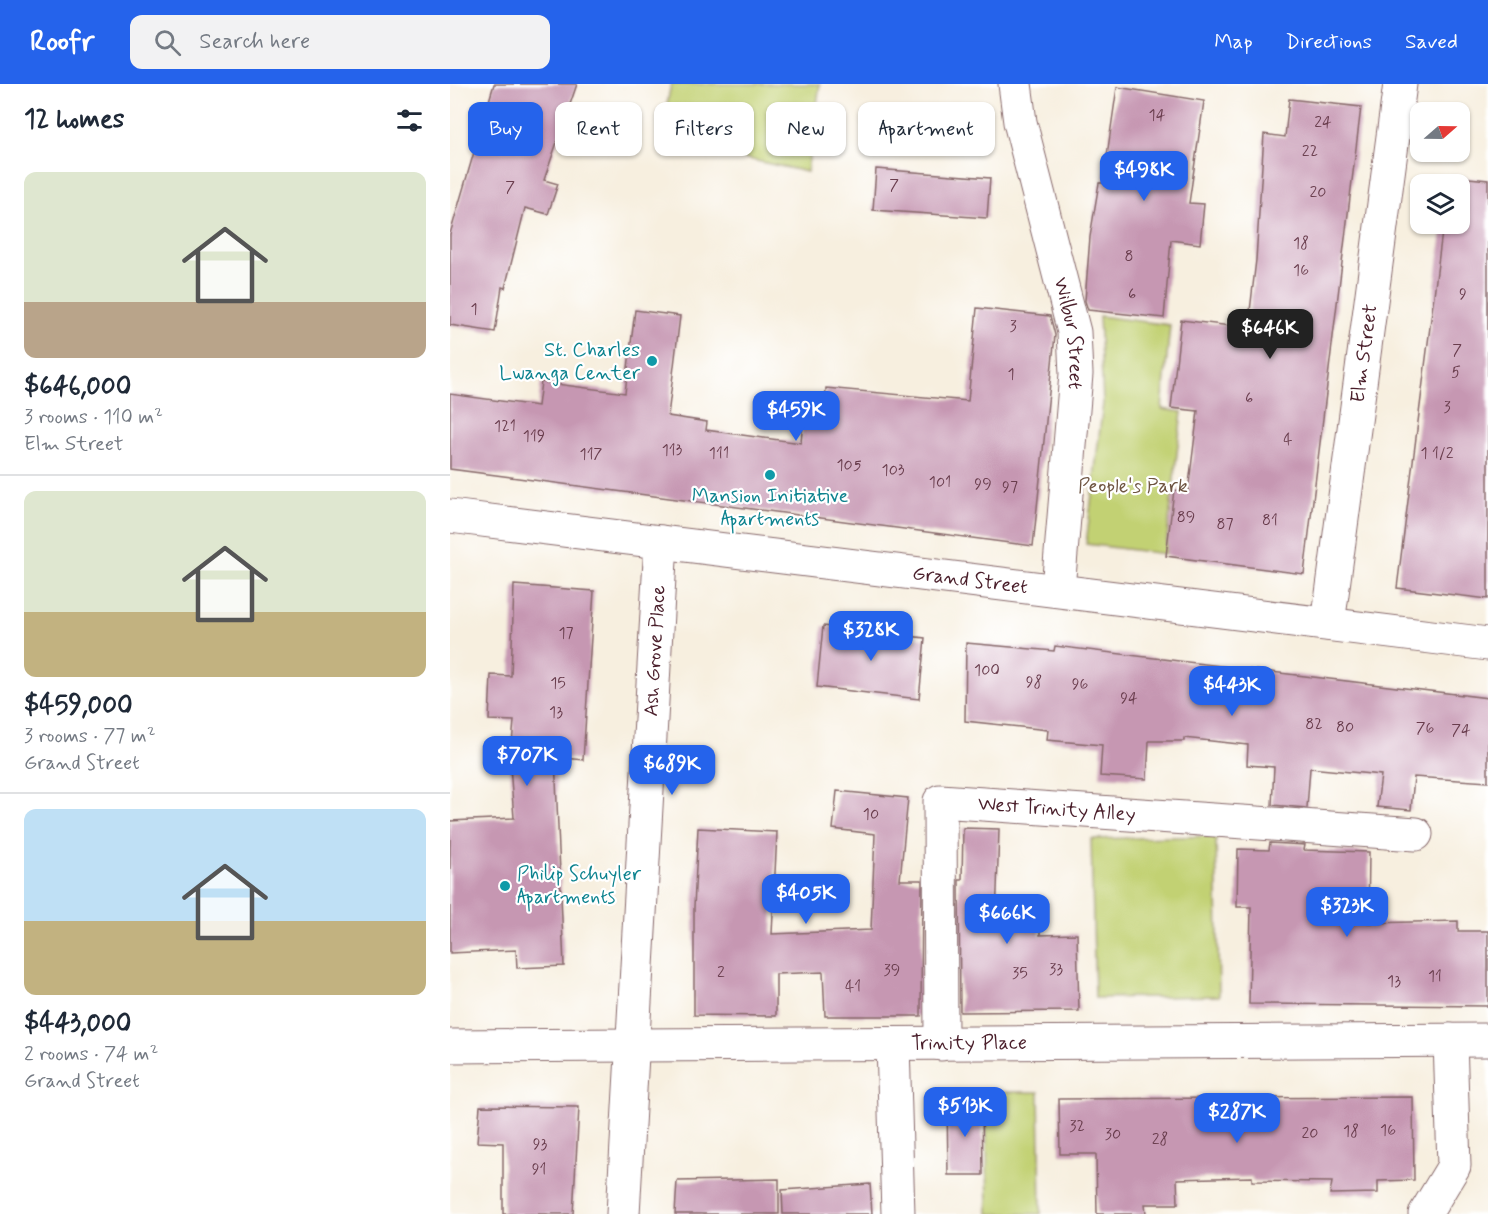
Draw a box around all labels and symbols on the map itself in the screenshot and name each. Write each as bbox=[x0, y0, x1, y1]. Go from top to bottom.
north arrow bbox=[1410, 102, 1470, 162]
house number: 14 bbox=[1149, 105, 1166, 126]
house number: 24 bbox=[1314, 112, 1332, 133]
house number: 22 bbox=[1302, 141, 1318, 162]
pin: $498K bbox=[1102, 151, 1186, 202]
house number: 7 bbox=[889, 175, 899, 196]
house number: 7 bbox=[505, 177, 515, 198]
house number: 20 bbox=[1310, 182, 1327, 203]
house number: 18 bbox=[1293, 233, 1309, 254]
house number: 8 bbox=[1124, 246, 1134, 267]
house number: 16 bbox=[1293, 260, 1309, 281]
street label: Wilbur Street bbox=[1047, 274, 1090, 391]
house number: 6 bbox=[1128, 284, 1136, 305]
house number: 9 bbox=[1459, 284, 1467, 305]
house number: 1 bbox=[470, 299, 478, 320]
street label: Elm Street bbox=[1344, 302, 1384, 404]
pin: $646K bbox=[1228, 309, 1312, 360]
house number: 3 bbox=[1009, 316, 1017, 337]
place label: St. Charles Lwanga Center bbox=[499, 337, 641, 387]
house number: 7 bbox=[1452, 340, 1462, 361]
marker: St. Charles Lwanga Center bbox=[645, 354, 659, 368]
house number: 5 bbox=[1451, 362, 1461, 383]
house number: 1 bbox=[1007, 364, 1015, 385]
house number: 6 bbox=[1245, 388, 1253, 409]
pin: $459K bbox=[754, 391, 838, 442]
house number: 3 bbox=[1443, 397, 1451, 418]
house number: 121 bbox=[494, 416, 516, 437]
house number: 119 bbox=[523, 426, 545, 447]
house number: 4 bbox=[1283, 429, 1293, 450]
house number: 113 bbox=[662, 440, 683, 461]
house number: 111 bbox=[709, 443, 729, 464]
house number: 1 1/2 bbox=[1420, 443, 1454, 464]
house number: 117 bbox=[580, 444, 603, 465]
house number: 105 bbox=[836, 455, 862, 476]
house number: 103 bbox=[882, 460, 905, 481]
marker: Mansion Initiative Apartments bbox=[763, 468, 777, 482]
house number: 101 bbox=[929, 472, 951, 493]
park label: People's Park bbox=[1078, 473, 1188, 500]
house number: 99 bbox=[974, 474, 992, 495]
house number: 97 bbox=[1002, 477, 1018, 498]
place label: Mansion Initiative Apartments bbox=[692, 483, 848, 534]
house number: 89 bbox=[1177, 507, 1195, 528]
house number: 81 bbox=[1262, 510, 1278, 531]
house number: 87 bbox=[1216, 514, 1234, 535]
street label: Grand Street bbox=[911, 560, 1029, 601]
street label: Ash Grove Place bbox=[638, 585, 672, 717]
pin: $328K bbox=[829, 611, 913, 662]
house number: 17 bbox=[558, 623, 574, 644]
house number: 100 bbox=[974, 660, 1000, 681]
pin: $443K bbox=[1190, 666, 1274, 717]
house number: 98 bbox=[1026, 672, 1042, 693]
house number: 15 bbox=[550, 673, 566, 694]
house number: 96 bbox=[1072, 674, 1088, 695]
house number: 94 bbox=[1120, 688, 1138, 709]
house number: 13 bbox=[549, 702, 563, 723]
house number: 82 bbox=[1305, 714, 1323, 735]
house number: 80 bbox=[1336, 717, 1354, 738]
house number: 76 bbox=[1416, 718, 1434, 739]
house number: 74 bbox=[1451, 720, 1471, 741]
pin: $707K bbox=[485, 736, 569, 787]
pin: $689K bbox=[630, 745, 714, 796]
street label: West Trinity Alley bbox=[977, 790, 1136, 828]
house number: 10 bbox=[863, 804, 879, 825]
place label: Philip Schuyler Apartments bbox=[517, 861, 642, 912]
pin: $405K bbox=[764, 874, 848, 925]
marker: Philip Schuyler Apartments bbox=[498, 879, 512, 893]
pin: $323K bbox=[1305, 887, 1389, 938]
pin: $666K bbox=[965, 894, 1049, 945]
house number: 33 bbox=[1049, 959, 1063, 980]
house number: 39 bbox=[884, 960, 900, 981]
house number: 2 bbox=[717, 962, 725, 983]
house number: 35 bbox=[1012, 963, 1028, 984]
house number: 11 bbox=[1428, 966, 1442, 987]
house number: 13 bbox=[1387, 971, 1401, 992]
house number: 41 bbox=[845, 976, 861, 997]
street label: Trinity Place bbox=[911, 1029, 1027, 1057]
pin: $513K bbox=[923, 1087, 1007, 1138]
pin: $287K bbox=[1195, 1093, 1279, 1144]
house number: 32 bbox=[1069, 1116, 1085, 1137]
house number: 16 bbox=[1380, 1120, 1396, 1141]
house number: 18 bbox=[1343, 1121, 1359, 1142]
house number: 20 bbox=[1302, 1123, 1319, 1144]
house number: 30 bbox=[1105, 1124, 1121, 1145]
house number: 28 bbox=[1152, 1129, 1168, 1150]
house number: 93 bbox=[533, 1134, 548, 1155]
house number: 91 bbox=[532, 1159, 546, 1180]

